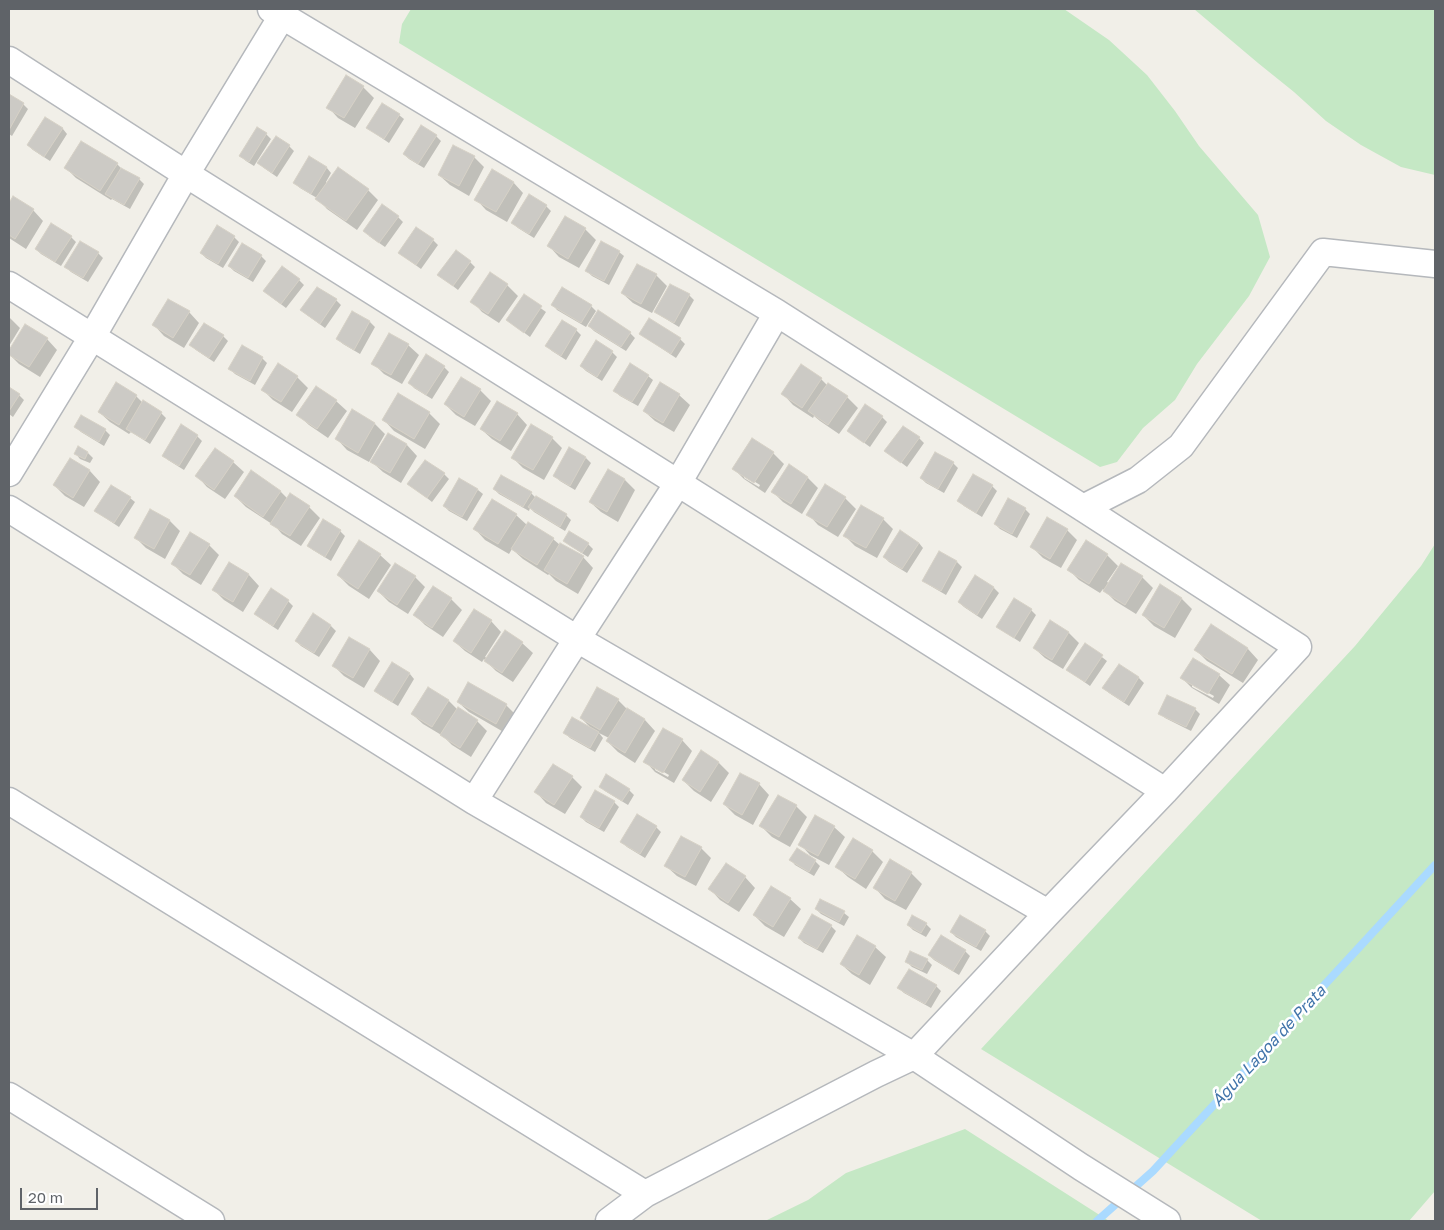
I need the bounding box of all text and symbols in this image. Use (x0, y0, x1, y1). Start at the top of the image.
water label: Água Lagoa de Prata (1208, 982, 1330, 1110)
scale bar (22, 1178, 100, 1210)
text: 20 m (28, 1188, 63, 1206)

